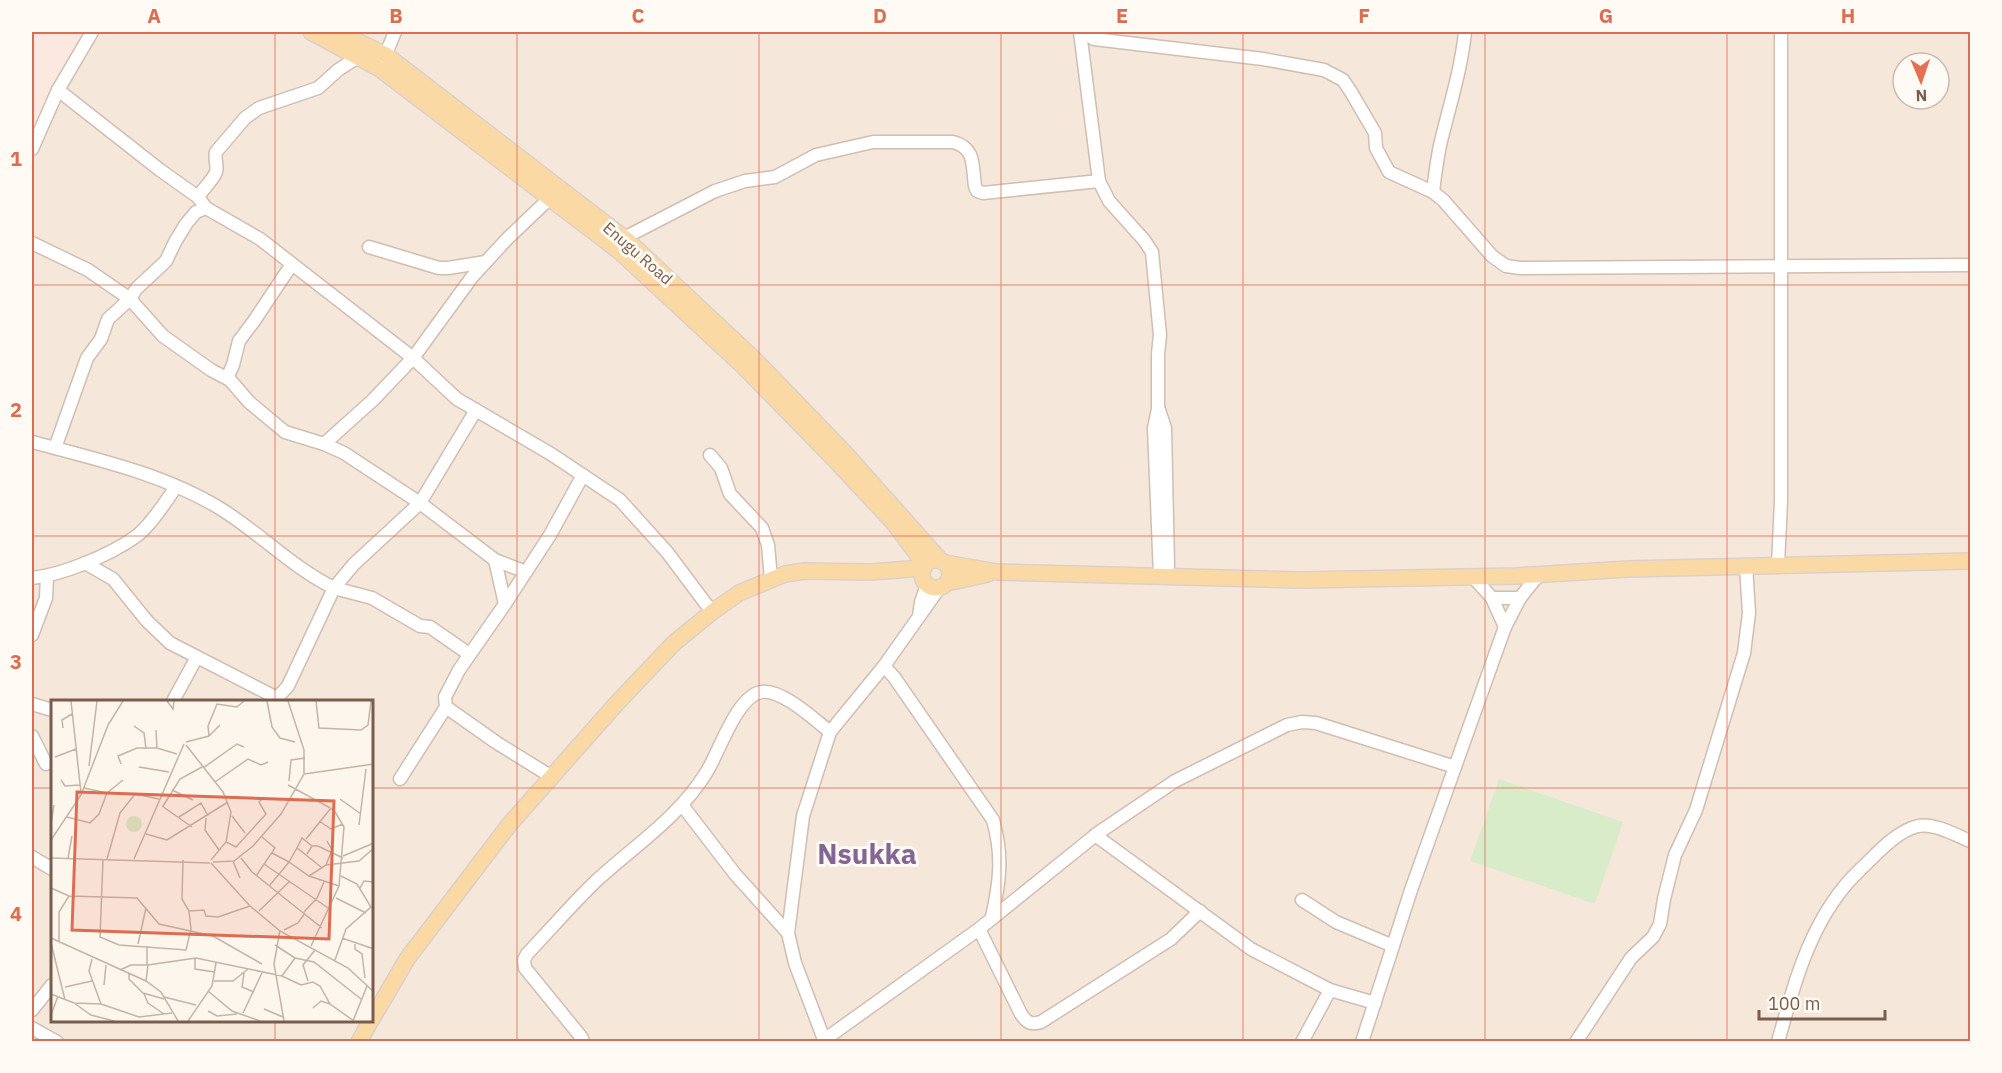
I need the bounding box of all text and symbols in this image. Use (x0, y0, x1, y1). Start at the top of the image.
text: A (147, 2, 161, 29)
text: B (389, 2, 403, 29)
text: C (631, 2, 645, 29)
text: D (873, 2, 887, 29)
text: E (1116, 2, 1128, 29)
text: F (1358, 2, 1370, 29)
text: G (1599, 2, 1613, 29)
text: H (1841, 2, 1855, 29)
north arrow (1891, 51, 1951, 111)
text: N (1915, 86, 1928, 106)
text: 1 (10, 145, 22, 172)
street label: Enugu Road (599, 217, 677, 289)
text: 2 (10, 396, 22, 423)
text: 3 (10, 648, 22, 675)
inset map (51, 700, 374, 1022)
district label: Nsukka (817, 835, 917, 872)
text: 4 (10, 900, 22, 927)
scale bar (1759, 983, 1885, 1021)
text: 100 m (1768, 992, 1820, 1015)

